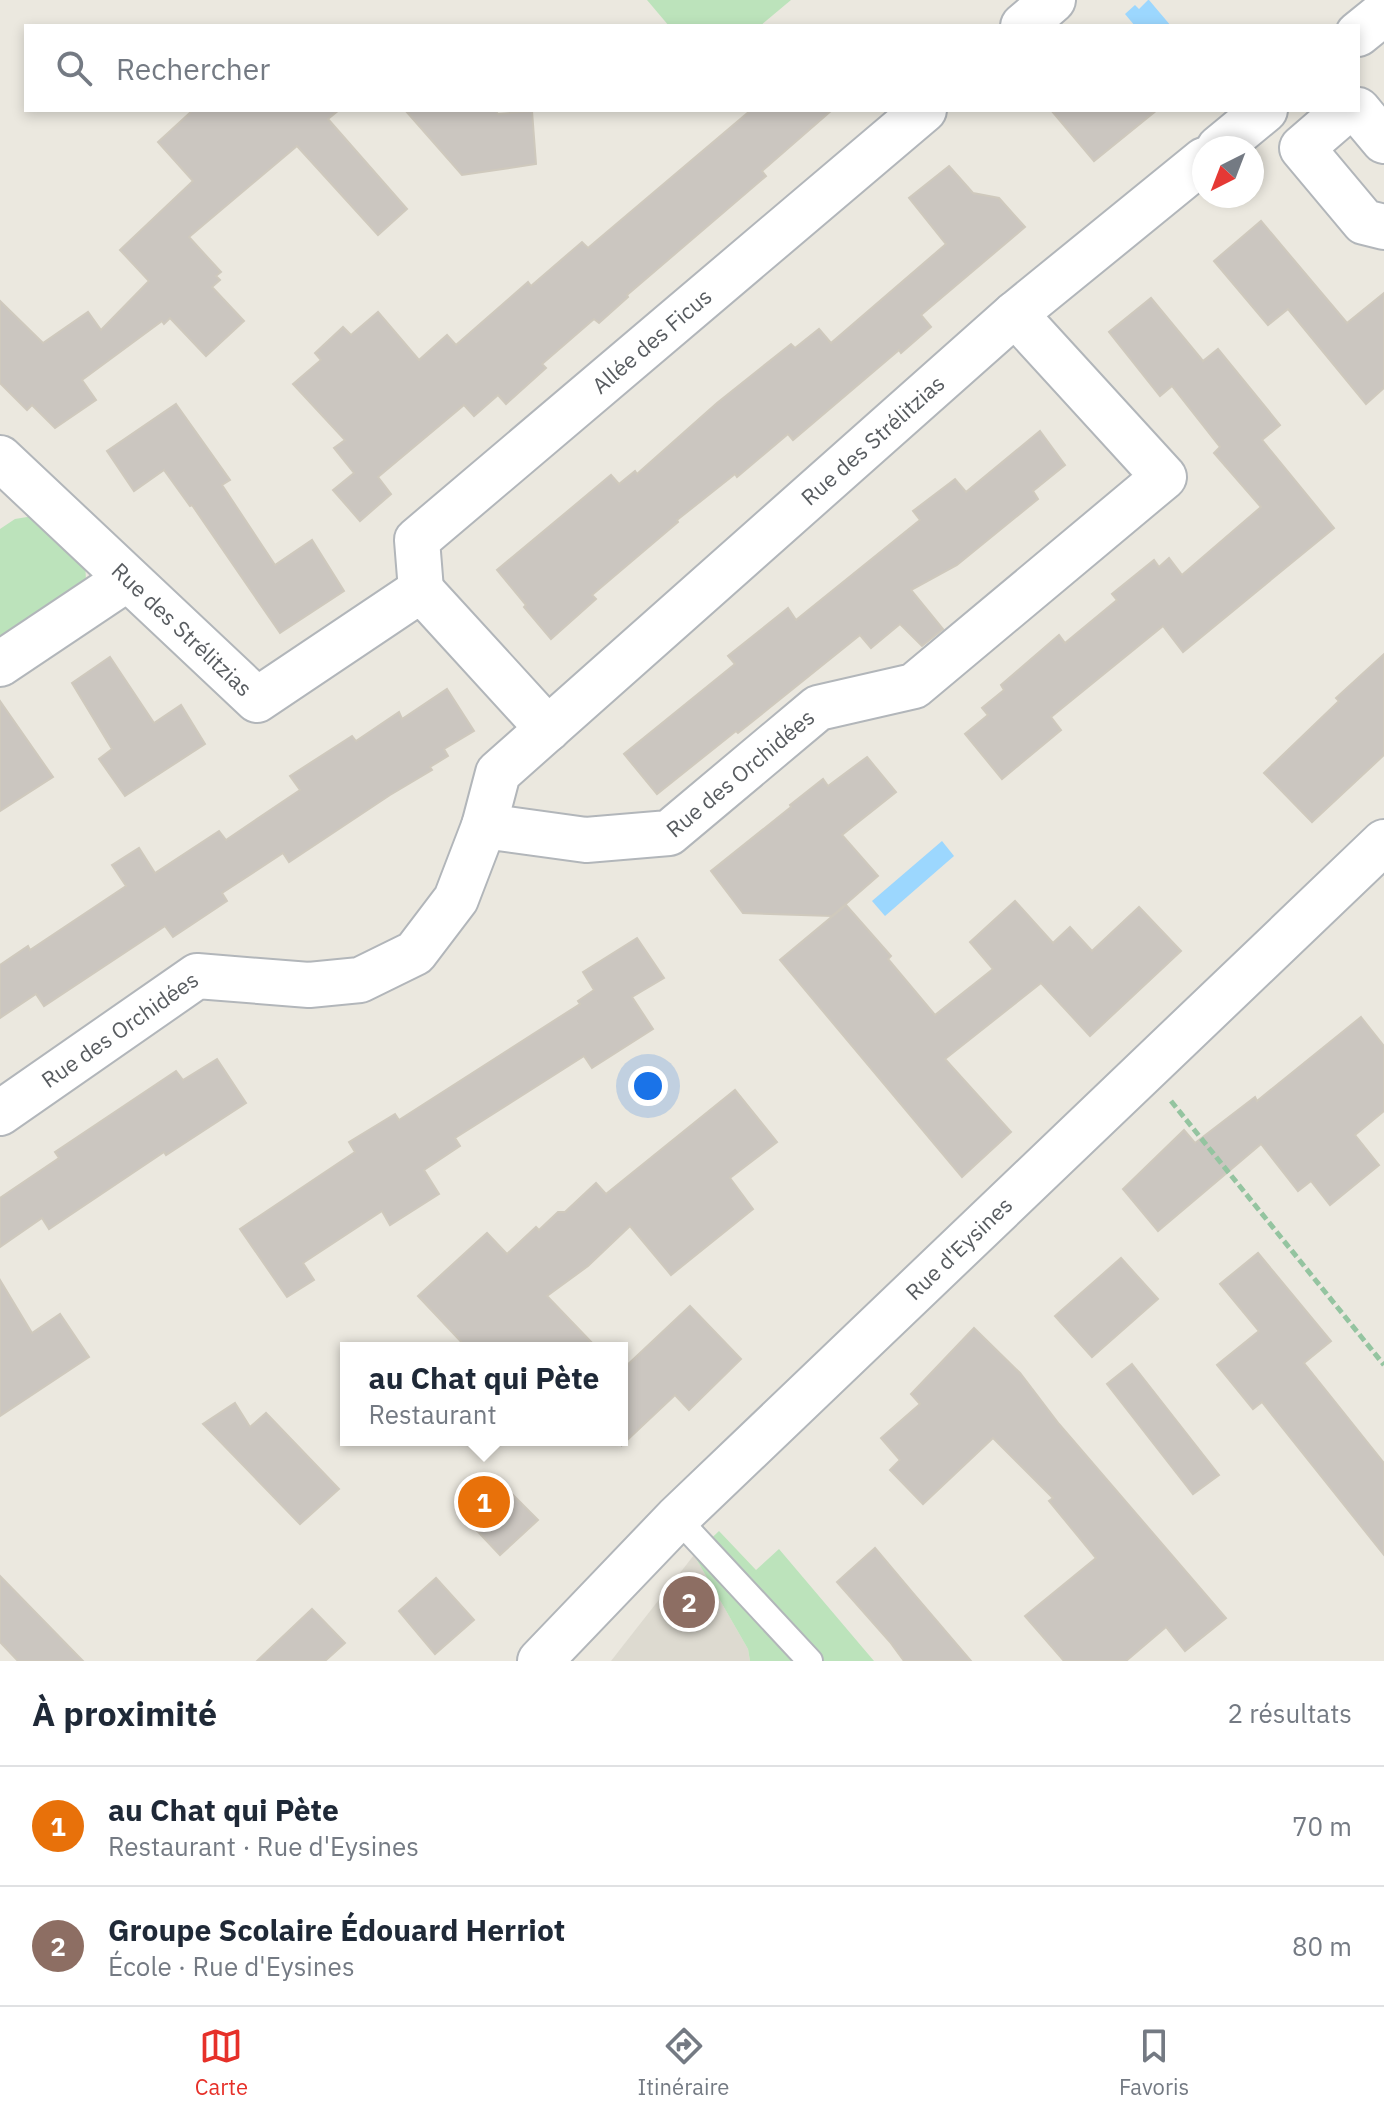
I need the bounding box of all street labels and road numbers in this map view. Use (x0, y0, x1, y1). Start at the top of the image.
street label: Allée des Ficus (586, 282, 717, 399)
street label: Rue des Strélitzias (795, 368, 950, 511)
street label: Rue des Strélitzias (106, 556, 259, 702)
street label: Rue des Orchidées (660, 702, 820, 843)
street label: Rue des Orchidées (35, 965, 204, 1094)
street label: Rue d'Eysines (899, 1190, 1018, 1306)

